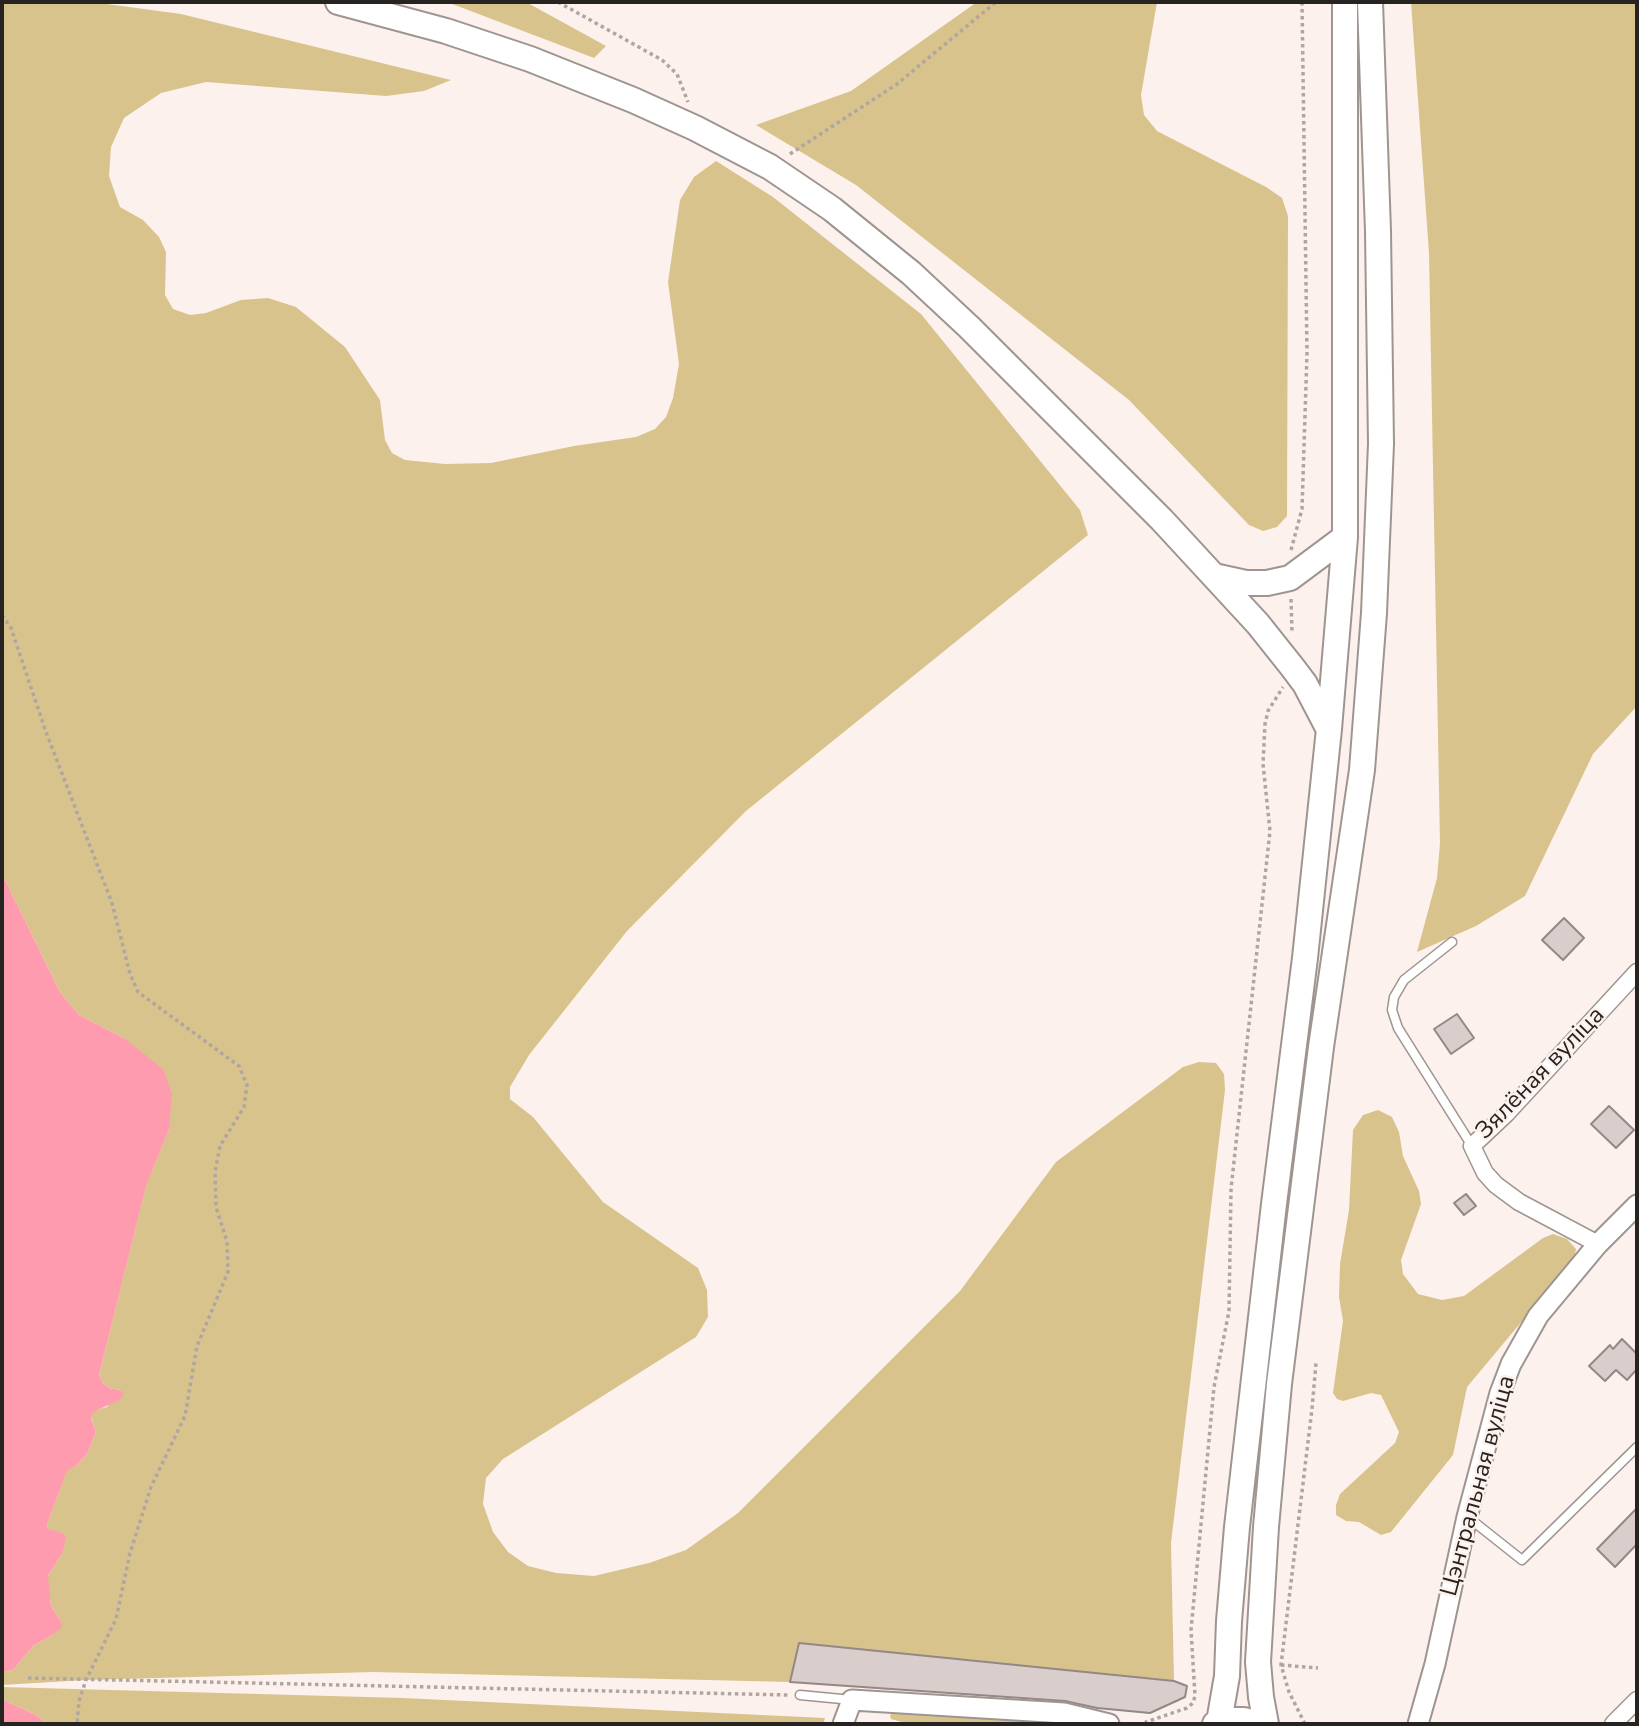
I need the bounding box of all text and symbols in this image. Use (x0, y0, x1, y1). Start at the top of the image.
street label: Зялёная вуліца (1471, 1002, 1611, 1146)
street label: Цэнтральная вуліца (1436, 1372, 1522, 1600)

